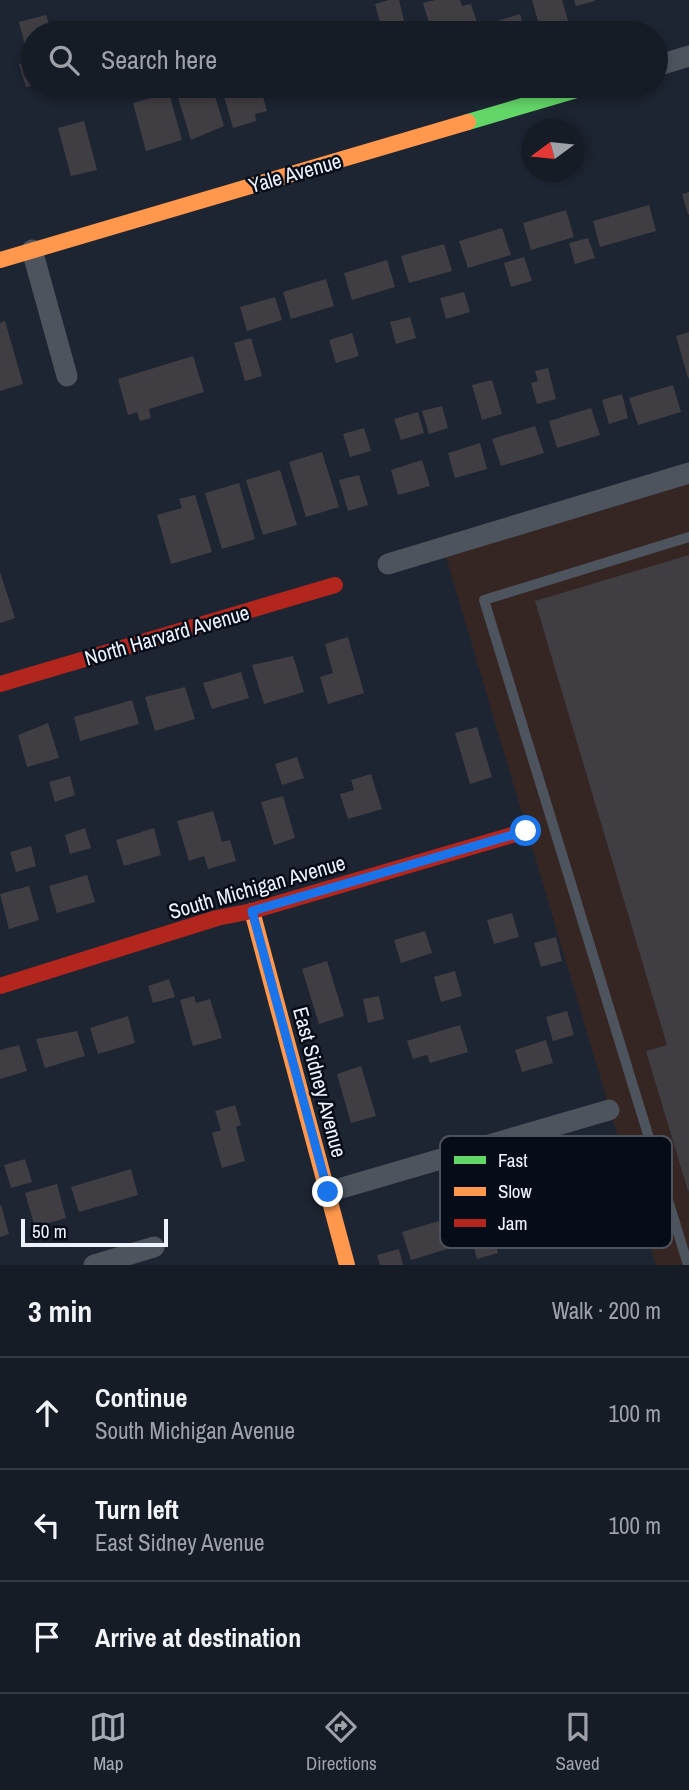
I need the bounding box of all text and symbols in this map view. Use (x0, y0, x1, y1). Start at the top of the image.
search box (21, 21, 668, 98)
icon: search (45, 41, 83, 79)
text: Search here (101, 42, 217, 77)
north arrow (521, 119, 584, 182)
street label: Yale Avenue (245, 146, 345, 200)
street label: North Harvard Avenue (81, 598, 253, 672)
route start (510, 815, 541, 846)
street label: South Michigan Avenue (165, 848, 349, 926)
street label: East Sidney Avenue (286, 1003, 354, 1161)
legend (440, 1136, 672, 1248)
text: Fast (498, 1147, 528, 1173)
route end (312, 1176, 343, 1207)
text: Slow (498, 1178, 533, 1204)
text: Jam (498, 1210, 527, 1236)
scale bar (21, 1216, 168, 1248)
text: 50 m (32, 1218, 67, 1244)
text: 3 min (28, 1291, 92, 1331)
text: Walk · 200 m (552, 1295, 661, 1326)
text: Continue (95, 1380, 187, 1415)
icon: ahead (28, 1394, 66, 1432)
text: 100 m (609, 1398, 661, 1429)
text: South Michigan Avenue (95, 1415, 295, 1446)
text: Turn left (95, 1492, 179, 1527)
icon: left (28, 1506, 66, 1544)
text: 100 m (609, 1510, 661, 1541)
text: East Sidney Avenue (95, 1527, 265, 1558)
icon: arrive (28, 1618, 66, 1656)
text: Arrive at destination (95, 1620, 301, 1655)
tab: Map (89, 1708, 127, 1776)
tab: Directions (306, 1708, 377, 1776)
tab: Saved (556, 1708, 600, 1776)

